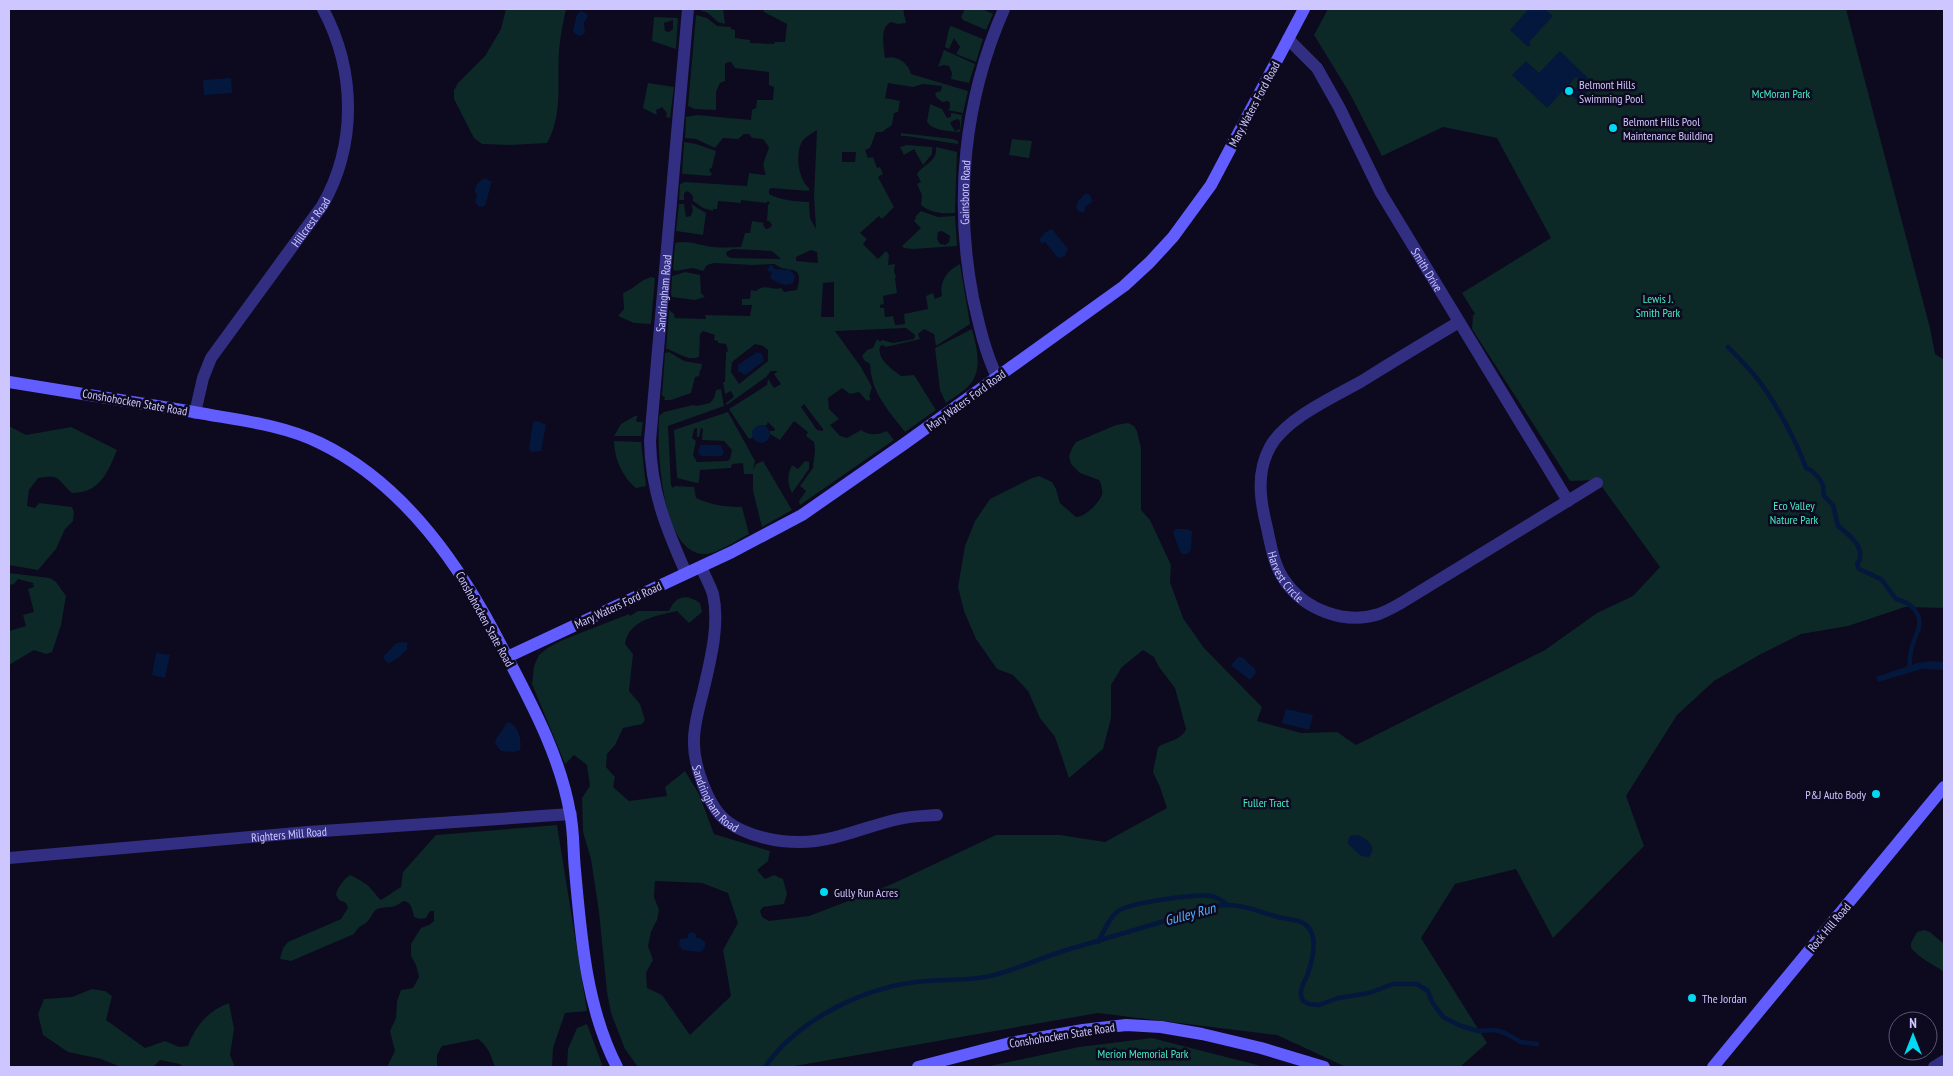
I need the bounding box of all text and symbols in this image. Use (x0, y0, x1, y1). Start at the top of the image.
street label: Mary Waters Ford Road (1225, 59, 1283, 149)
place label: Belmont Hills Swimming Pool (1579, 77, 1643, 106)
marker: Belmont Hills Swimming Pool (1563, 85, 1575, 97)
park label: McMoran Park (1752, 86, 1811, 101)
place label: Belmont Hills Pool Maintenance Building (1623, 114, 1713, 143)
marker: Belmont Hills Pool Maintenance Building (1607, 122, 1619, 134)
street label: Gainsboro Road (956, 159, 973, 225)
street label: Hillcrest Road (287, 194, 333, 250)
street label: Smith Drive (1408, 245, 1446, 294)
street label: Sandringham Road (652, 254, 674, 333)
park label: Lewis J. Smith Park (1636, 291, 1681, 320)
street label: Mary Waters Ford Road (923, 366, 1009, 434)
street label: Conshohocken State Road (81, 385, 189, 419)
park label: Eco Valley Nature Park (1770, 498, 1819, 527)
street label: Harvest Circle (1265, 549, 1307, 605)
street label: Conshohocken State Road (453, 569, 517, 669)
street label: Mary Waters Ford Road (572, 578, 664, 632)
street label: Sandringham Road (690, 763, 742, 835)
place label: P&J Auto Body (1805, 787, 1866, 802)
marker: P&J Auto Body (1870, 788, 1882, 800)
park label: Fuller Tract (1243, 795, 1290, 810)
street label: Righters Mill Road (251, 823, 327, 844)
place label: Gully Run Acres (834, 885, 898, 900)
marker: Gully Run Acres (818, 886, 830, 898)
water label: Gulley Run (1163, 898, 1218, 929)
street label: Rock Hill Road (1804, 899, 1854, 955)
place label: The Jordan (1702, 991, 1747, 1006)
marker: The Jordan (1686, 992, 1698, 1004)
north arrow (1888, 1011, 1938, 1061)
text: N (1909, 1014, 1917, 1032)
street label: Conshohocken State Road (1008, 1019, 1116, 1051)
park label: Merion Memorial Park (1098, 1046, 1189, 1061)

